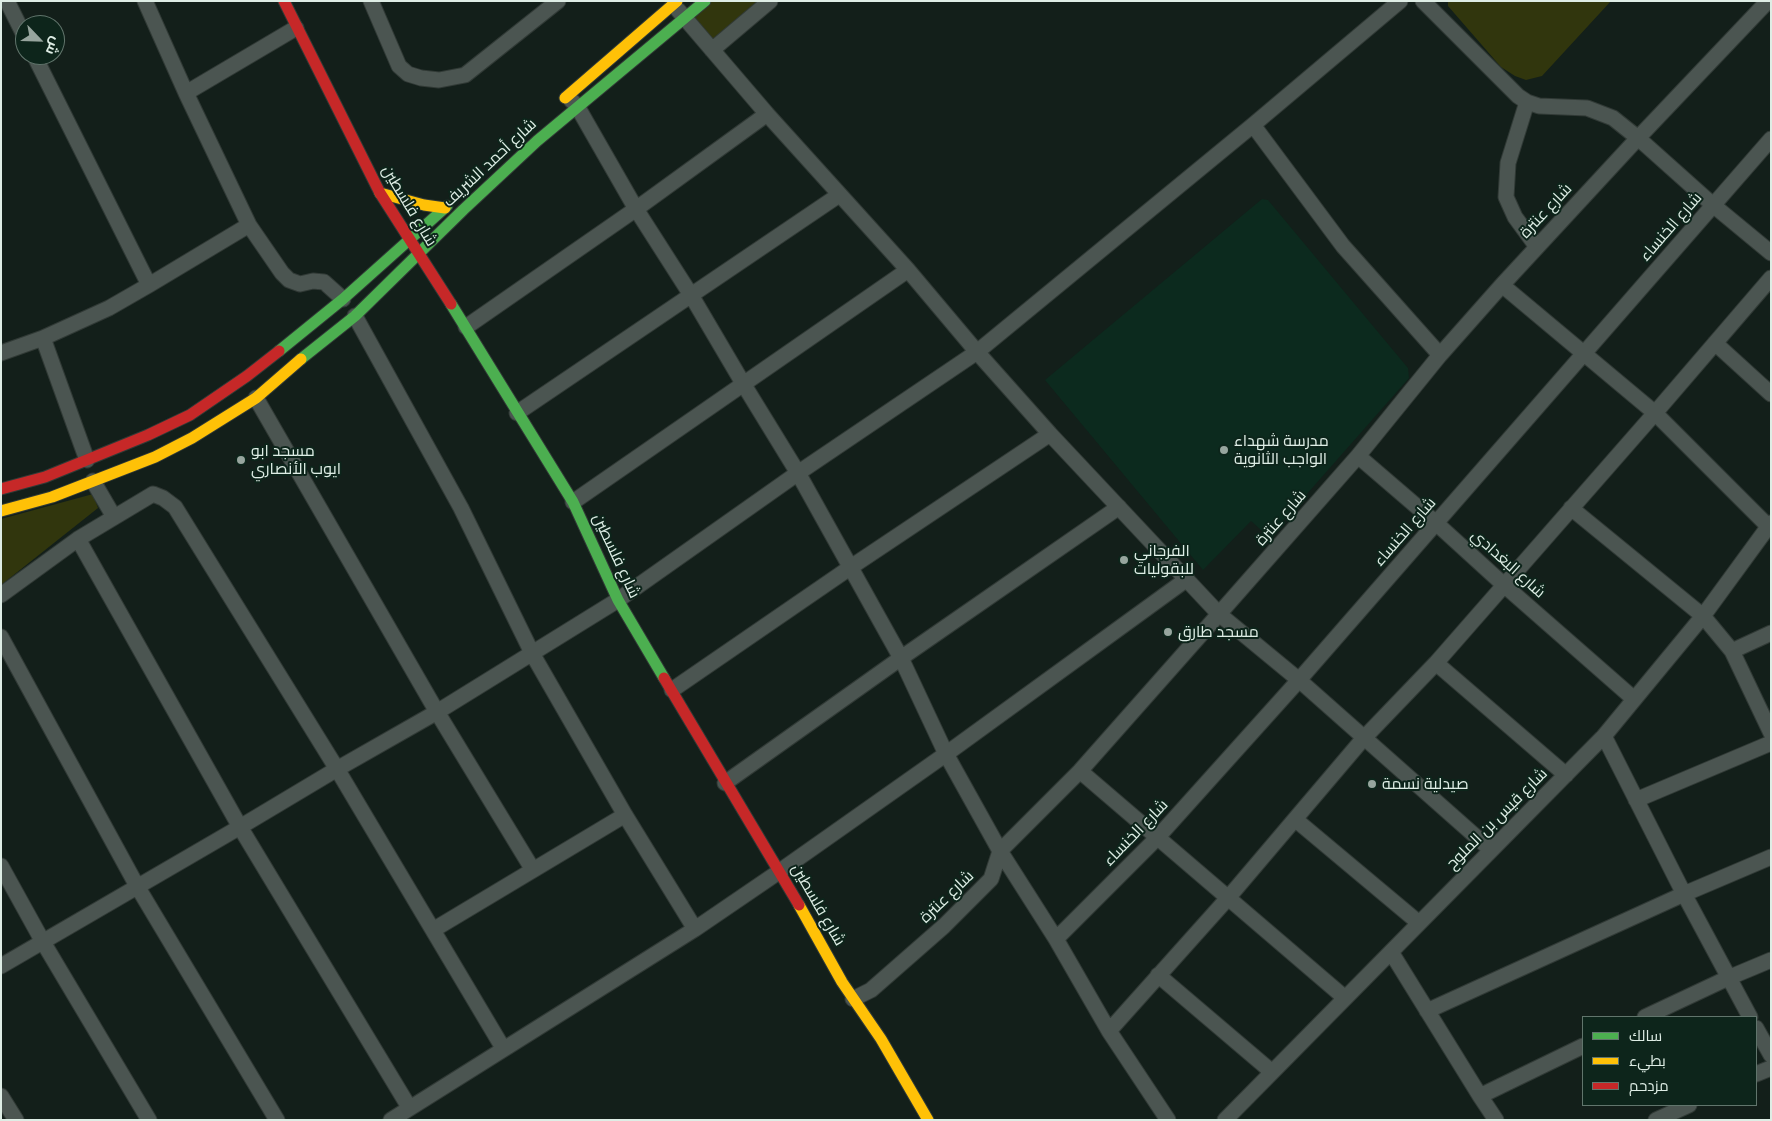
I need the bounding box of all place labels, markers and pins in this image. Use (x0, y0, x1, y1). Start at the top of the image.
place label: مدرسة شهداء الواجب الثانوية (1234, 431, 1329, 469)
place label: مسجد ابو ايوب الأنصاري (251, 441, 341, 479)
marker: مدرسة شهداء الواجب الثانوية (1218, 444, 1230, 456)
marker: مسجد ابو ايوب الأنصاري (235, 454, 247, 466)
place label: الفرجاني للبقوليات (1134, 541, 1194, 579)
marker: الفرجاني للبقوليات (1118, 554, 1130, 566)
place label: مسجد طارق (1178, 622, 1259, 642)
marker: مسجد طارق (1162, 626, 1174, 638)
place label: صيدلية نسمة (1382, 774, 1469, 794)
marker: صيدلية نسمة (1366, 778, 1378, 790)

